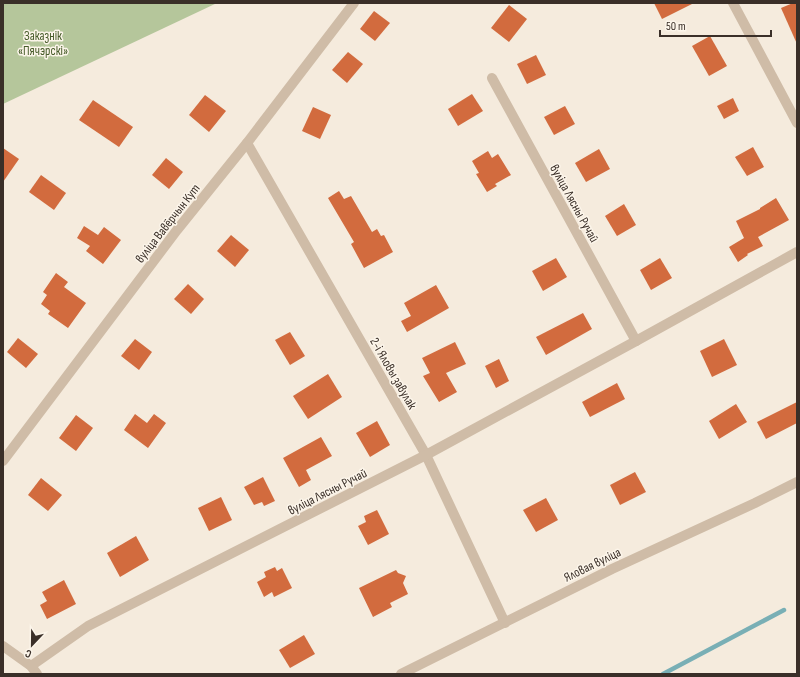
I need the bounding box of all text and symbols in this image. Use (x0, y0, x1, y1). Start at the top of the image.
scale bar (660, 12, 771, 38)
text: 50 m (666, 19, 686, 34)
park label: Заказнік «Пячэрскі» (18, 28, 68, 59)
street label: вуліца Лясны Ручай (546, 162, 602, 245)
street label: вуліца Вавёрчын Кут (132, 181, 204, 266)
street label: 2-і Яловы завулак (366, 335, 420, 412)
street label: вуліца Лясны Ручай (285, 465, 370, 519)
street label: Яловая вуліца (561, 544, 624, 586)
north arrow (12, 625, 52, 665)
text: С (23, 647, 33, 661)

